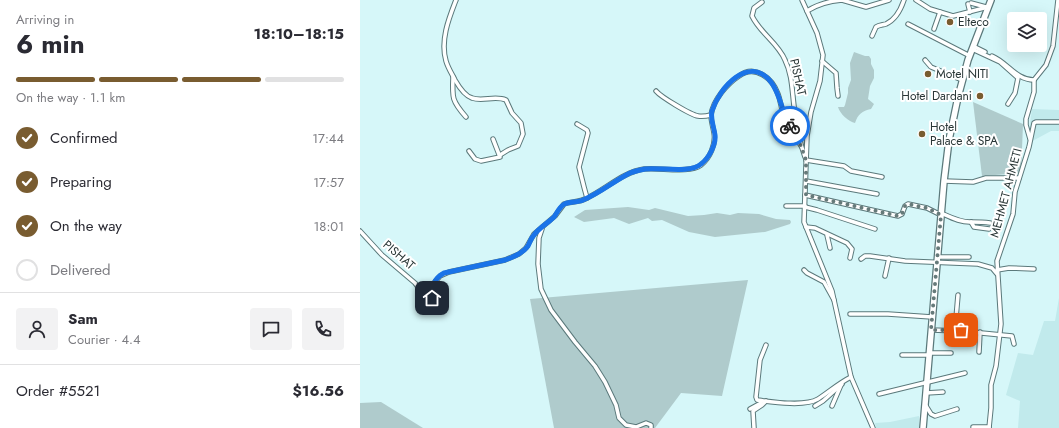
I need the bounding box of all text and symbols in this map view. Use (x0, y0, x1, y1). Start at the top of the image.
text: Arriving in (16, 10, 74, 29)
map controls (1007, 12, 1047, 52)
button: layers (1007, 12, 1047, 52)
place label: Elteco (958, 13, 989, 31)
marker: Elteco (945, 17, 955, 27)
text: 18:10–18:15 (254, 23, 344, 45)
text: 6 min (16, 25, 85, 63)
street label: PISHAT (785, 57, 811, 98)
place label: Motel NITI (936, 65, 988, 83)
marker: Motel NITI (923, 69, 933, 79)
place label: Hotel Dardani (901, 87, 972, 105)
text: On the way · 1.1 km (16, 88, 125, 107)
marker: Hotel Dardani (975, 91, 985, 101)
courier (770, 106, 810, 146)
icon: bike (779, 115, 801, 137)
place label: Hotel Palace & SPA (930, 118, 998, 150)
icon: check (16, 127, 38, 149)
text: Confirmed (50, 127, 118, 149)
text: 17:44 (312, 129, 344, 148)
marker: Hotel Palace & SPA (917, 129, 927, 139)
street label: MEHMET AHMETI (985, 146, 1027, 240)
icon: check (16, 171, 38, 193)
text: Preparing (50, 171, 112, 193)
text: 17:57 (313, 173, 344, 192)
icon: check (16, 215, 38, 237)
text: On the way (50, 215, 122, 237)
text: 18:01 (314, 217, 344, 236)
street label: PISHAT (379, 236, 419, 274)
text: Delivered (50, 259, 111, 281)
pin (415, 281, 449, 315)
icon: home (421, 287, 443, 309)
button: person (16, 308, 58, 350)
text: Sam (68, 308, 98, 330)
button: chat (250, 308, 292, 350)
button: phone (302, 308, 344, 350)
pin (944, 313, 978, 347)
icon: bag (950, 319, 972, 341)
text: Courier · 4.4 (68, 330, 141, 349)
text: Order #5521 (16, 380, 100, 402)
text: $16.56 (292, 380, 344, 402)

